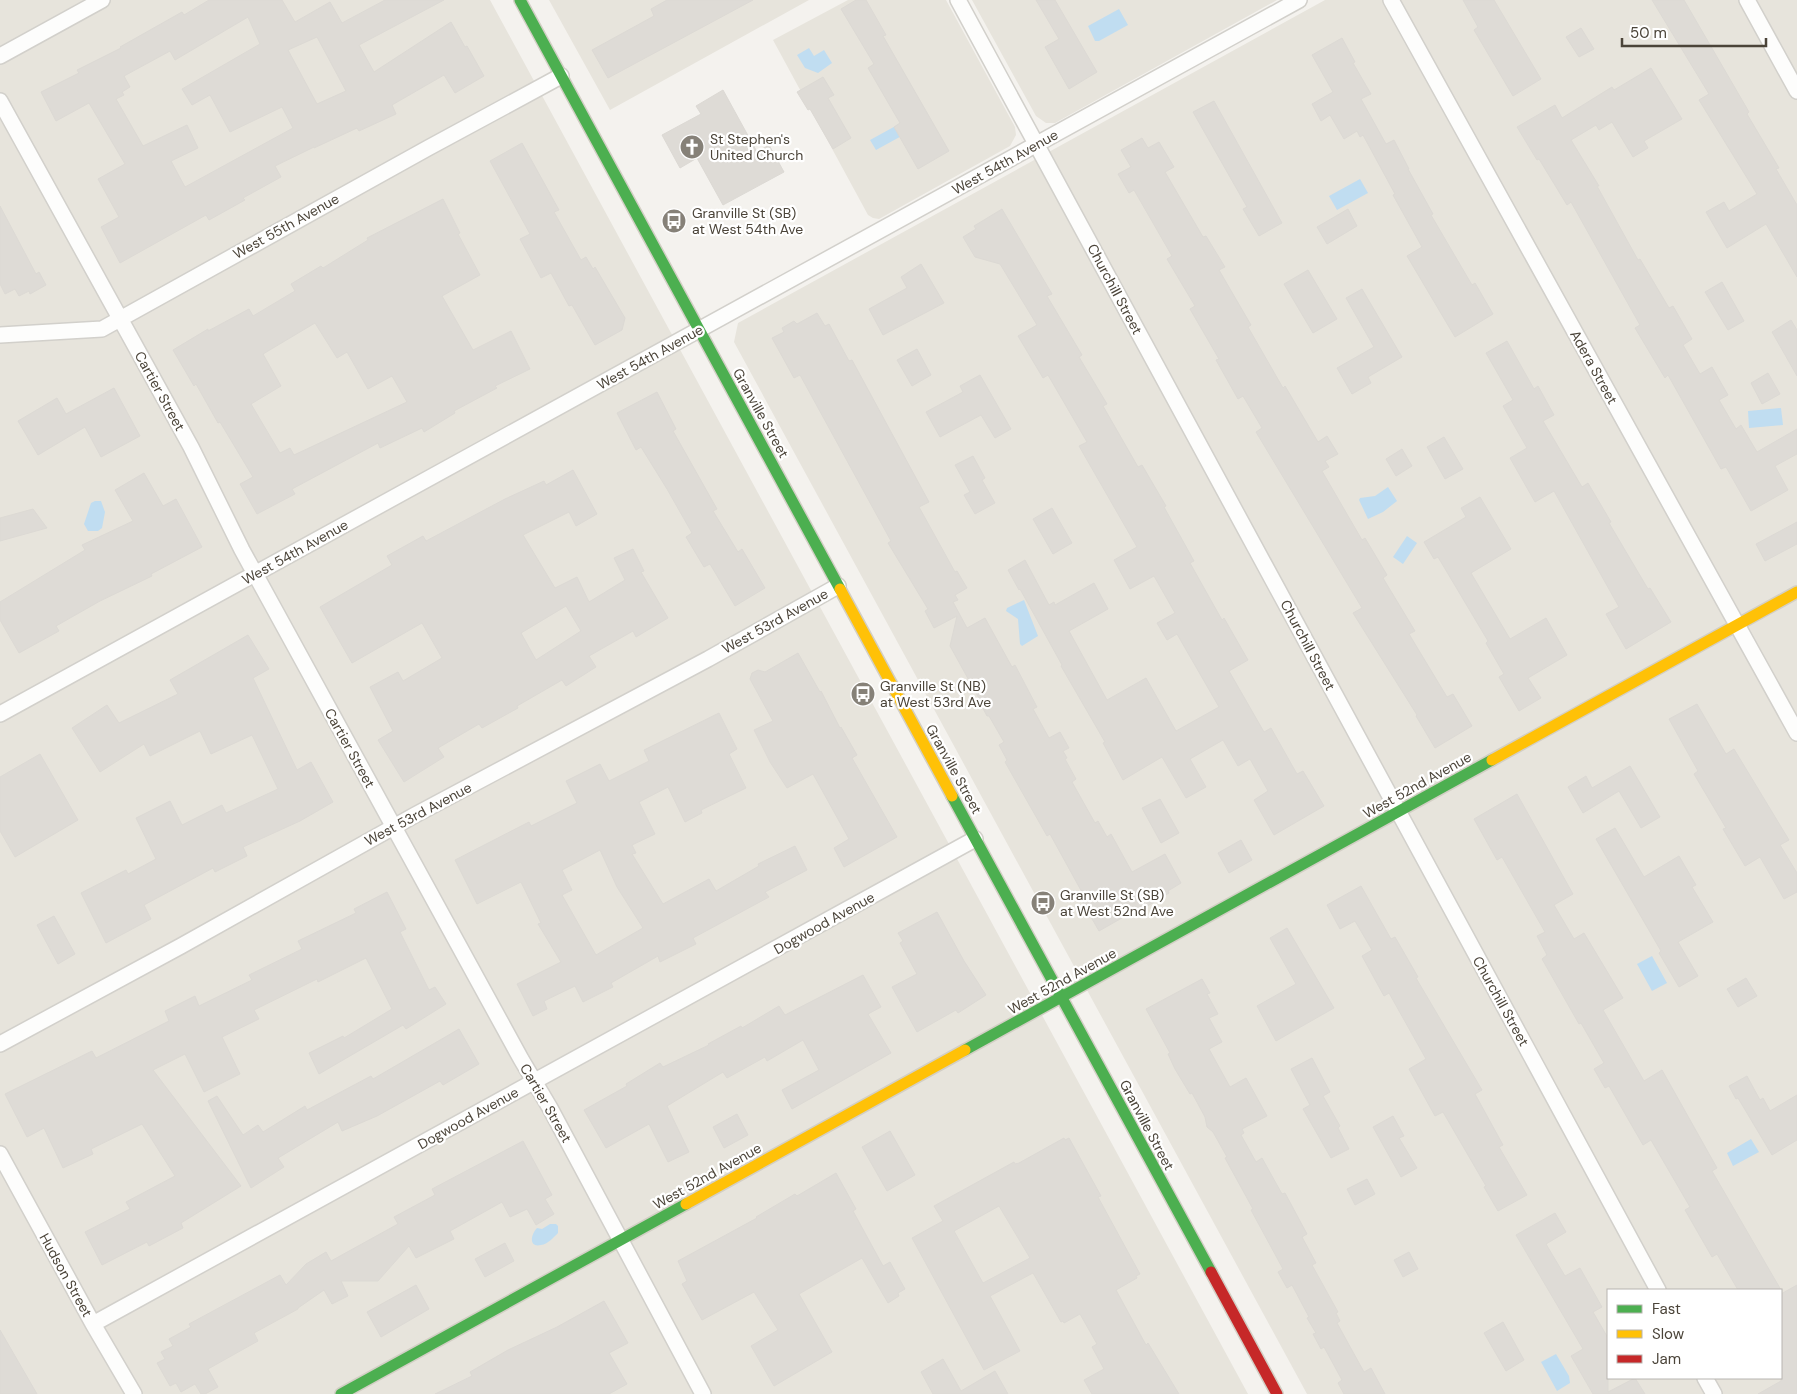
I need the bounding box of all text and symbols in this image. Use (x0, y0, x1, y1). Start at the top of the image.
scale bar (1622, 15, 1766, 47)
text: 50 m (1630, 23, 1667, 43)
street label: West 54th Avenue (949, 125, 1061, 199)
place label: St Stephen's United Church (710, 130, 803, 164)
church icon: St Stephen's United Church (679, 134, 705, 160)
street label: West 55th Avenue (230, 189, 342, 263)
place label: Granville St (SB) at West 54th Ave (692, 204, 803, 238)
bus stop icon: Granville St (SB) at West 54th Ave (661, 208, 687, 234)
street label: Churchill Street (1084, 241, 1146, 337)
street label: West 54th Avenue (594, 320, 706, 394)
street label: Adera Street (1566, 327, 1622, 407)
street label: Cartier Street (131, 348, 189, 434)
street label: Granville Street (729, 365, 793, 461)
street label: West 54th Avenue (239, 515, 351, 589)
street label: West 53rd Avenue (719, 584, 831, 658)
street label: Churchill Street (1277, 597, 1339, 693)
place label: Granville St (NB) at West 53rd Ave (880, 677, 991, 711)
bus stop icon: Granville St (NB) at West 53rd Ave (850, 681, 876, 707)
street label: Cartier Street (321, 705, 379, 791)
street label: Granville Street (922, 721, 986, 817)
street label: West 52nd Avenue (1360, 748, 1474, 822)
street label: West 53rd Avenue (361, 778, 475, 850)
place label: Granville St (SB) at West 52nd Ave (1060, 886, 1174, 920)
street label: Dogwood Avenue (770, 888, 878, 958)
bus stop icon: Granville St (SB) at West 52nd Ave (1030, 890, 1056, 916)
street label: West 52nd Avenue (1005, 944, 1119, 1018)
street label: Churchill Street (1469, 953, 1533, 1049)
street label: Cartier Street (516, 1060, 576, 1146)
street label: Granville Street (1116, 1077, 1178, 1173)
street label: Dogwood Avenue (414, 1083, 522, 1153)
street label: West 52nd Avenue (650, 1139, 764, 1213)
street label: Hudson Street (36, 1230, 96, 1320)
legend (1607, 1289, 1782, 1379)
text: Fast (1652, 1299, 1681, 1319)
text: Slow (1652, 1324, 1685, 1344)
text: Jam (1652, 1349, 1681, 1369)

